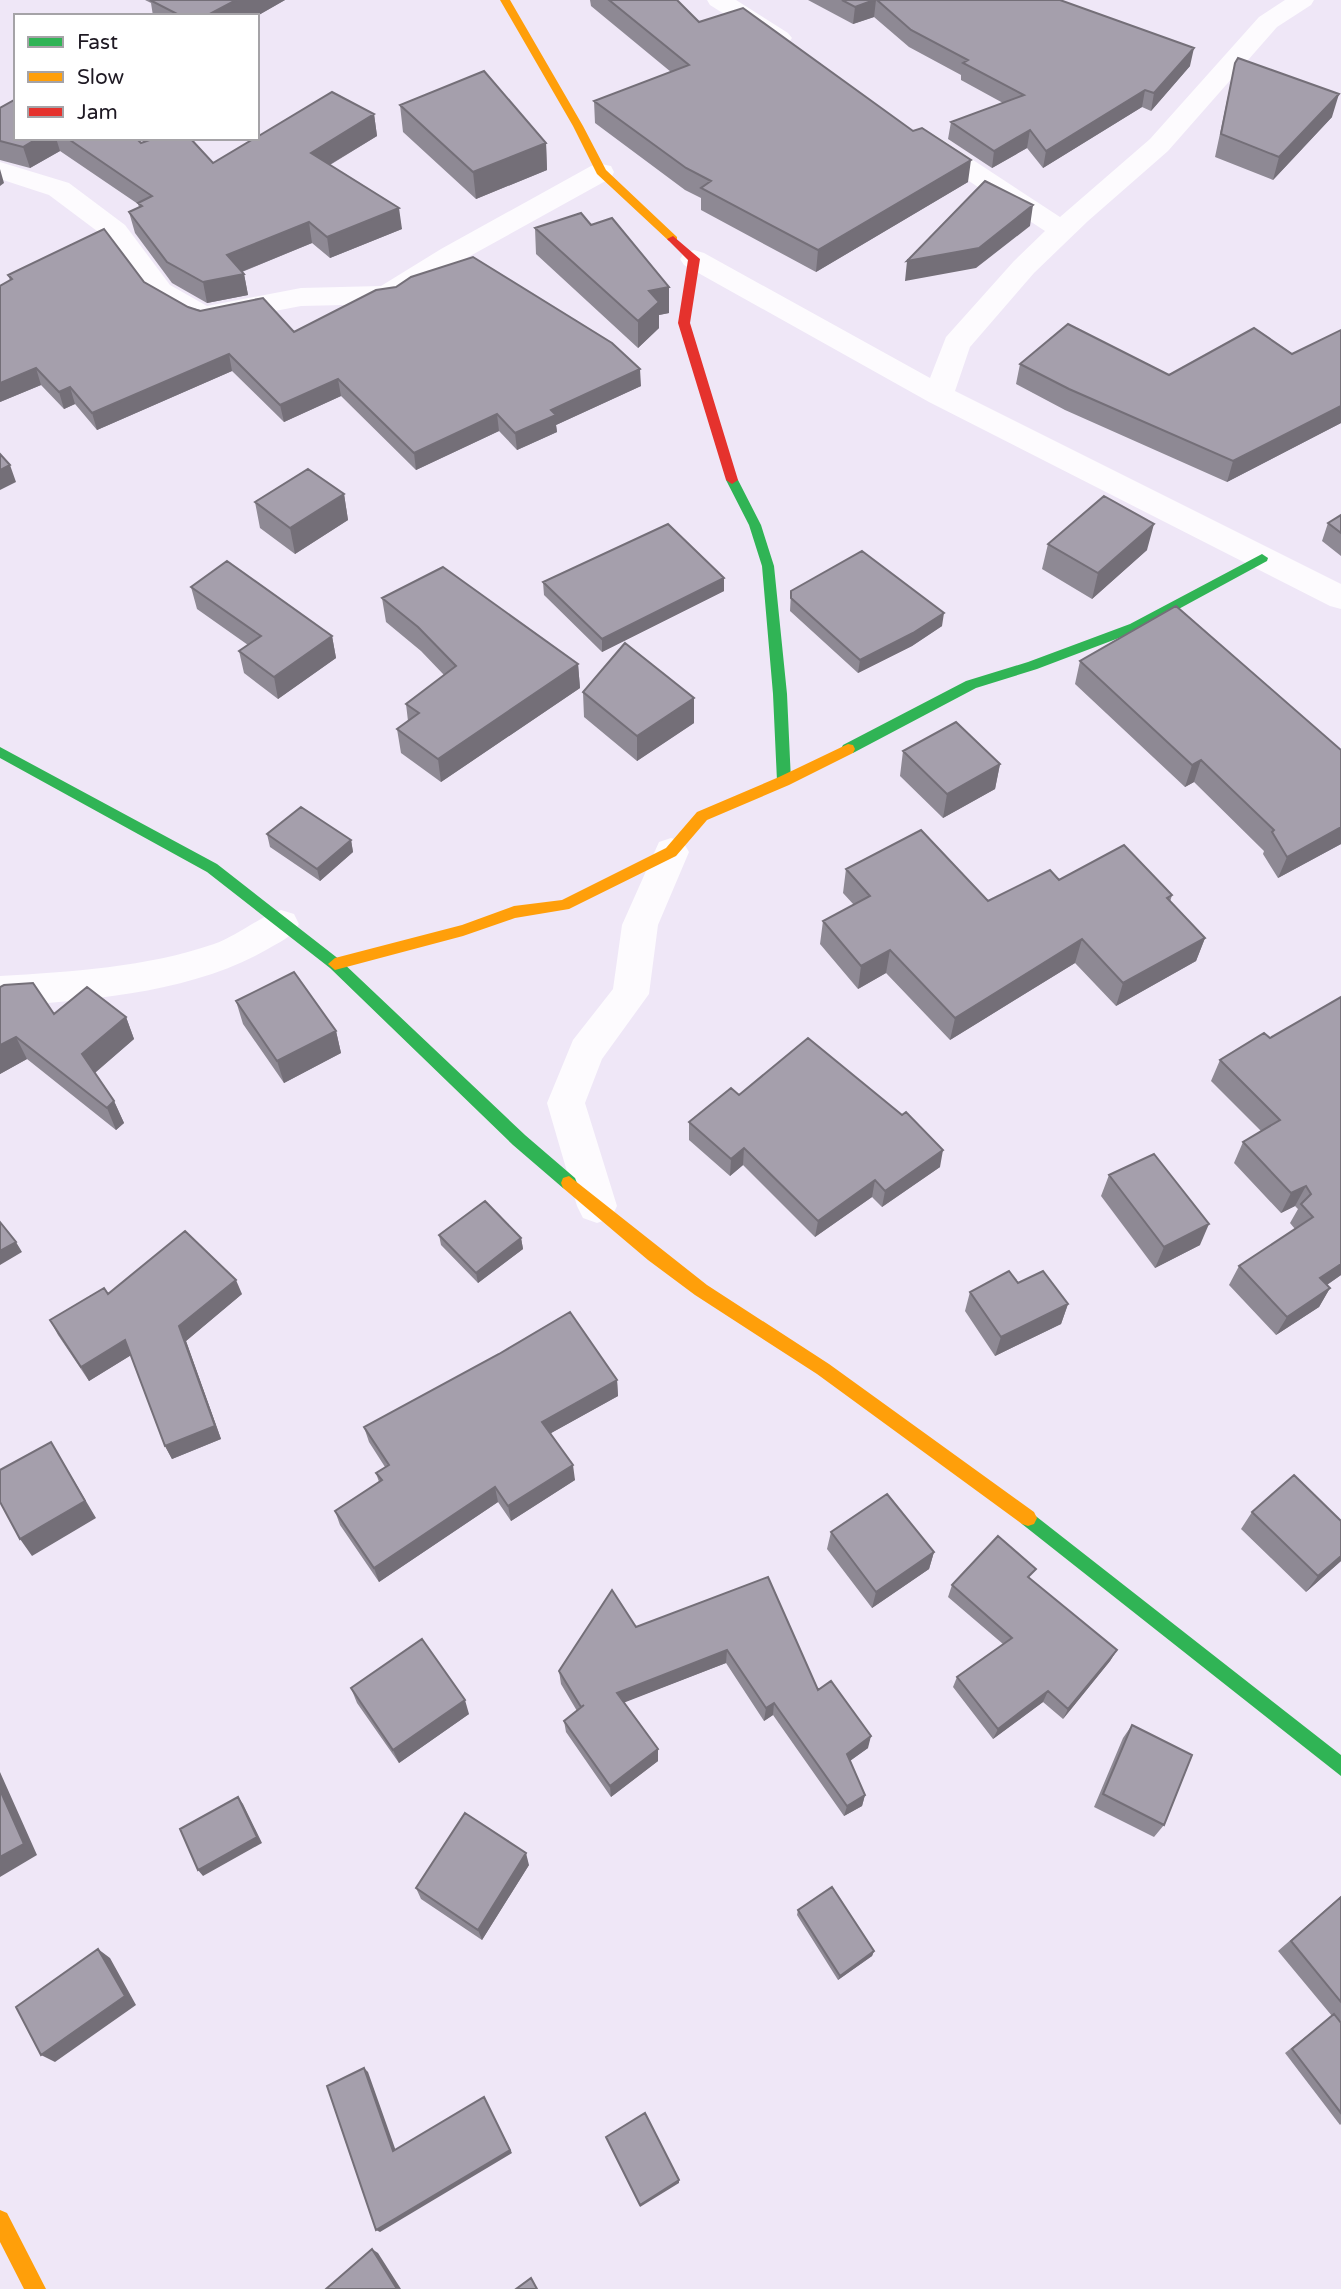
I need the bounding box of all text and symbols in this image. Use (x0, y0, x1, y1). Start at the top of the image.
legend (14, 14, 259, 140)
text: Fast (77, 30, 118, 55)
text: Slow (77, 65, 125, 90)
text: Jam (77, 100, 118, 125)

